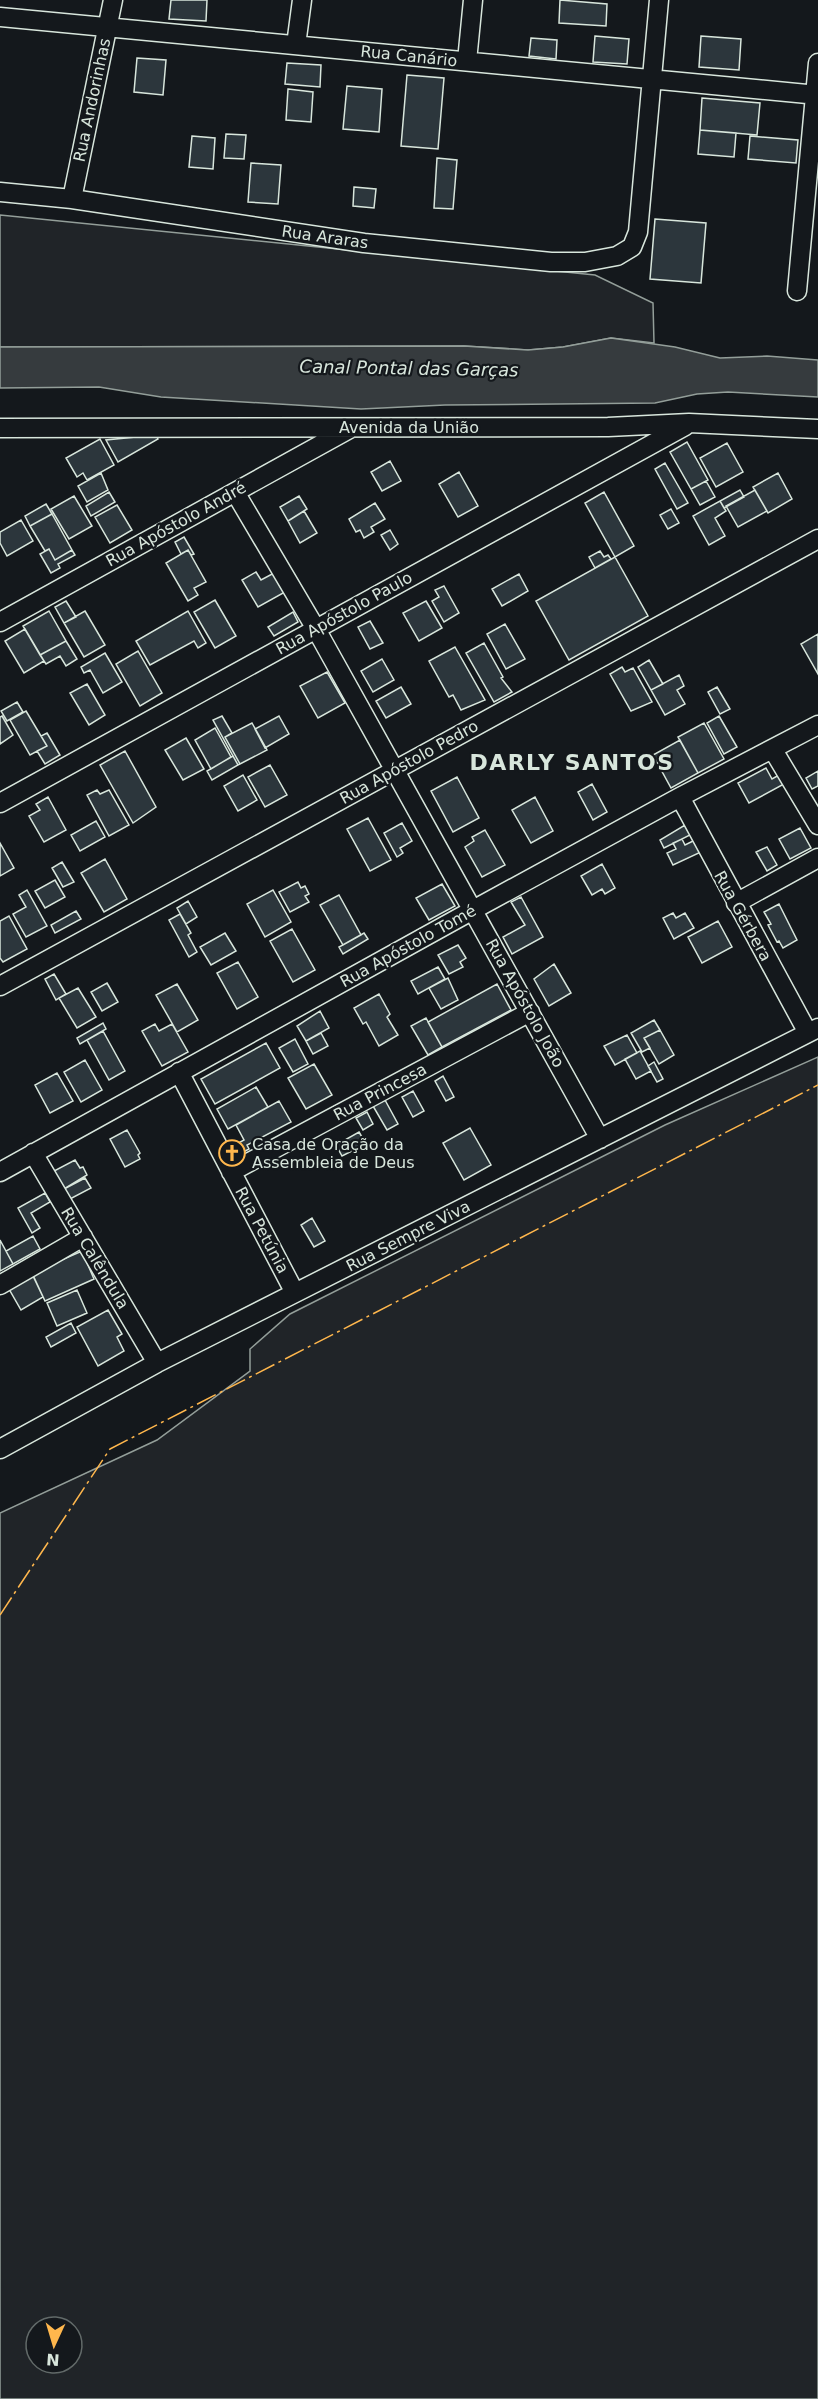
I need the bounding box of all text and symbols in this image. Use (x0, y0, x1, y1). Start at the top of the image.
street label: Rua Andorinhas (70, 36, 114, 164)
street label: Rua Canário (360, 41, 458, 71)
street label: Rua Araras (280, 222, 370, 252)
water label: Canal Pontal das Garças (299, 356, 519, 380)
street label: Avenida da União (339, 418, 479, 437)
street label: Rua Apóstolo André (103, 478, 249, 570)
street label: Rua Apóstolo Paulo (272, 568, 416, 658)
street label: Rua Apóstolo Pedro (337, 716, 481, 808)
district label: DARLY SANTOS (469, 750, 675, 775)
street label: Rua Gérbera (710, 867, 776, 965)
street label: Rua Apóstolo Tomé (337, 901, 479, 991)
street label: Rua Apóstolo João (482, 935, 568, 1071)
street label: Rua Princesa (330, 1059, 430, 1125)
place label: Casa de Oração da Assembleia de Deus (252, 1135, 415, 1172)
church icon: Casa de Oração da Assembleia de Deus (217, 1138, 247, 1168)
street label: Rua Petúnia (231, 1184, 293, 1276)
street label: Rua Sempre Viva (343, 1197, 473, 1275)
street label: Rua Calêndula (57, 1204, 133, 1312)
north arrow (24, 2315, 84, 2375)
text: N (46, 2350, 60, 2369)

